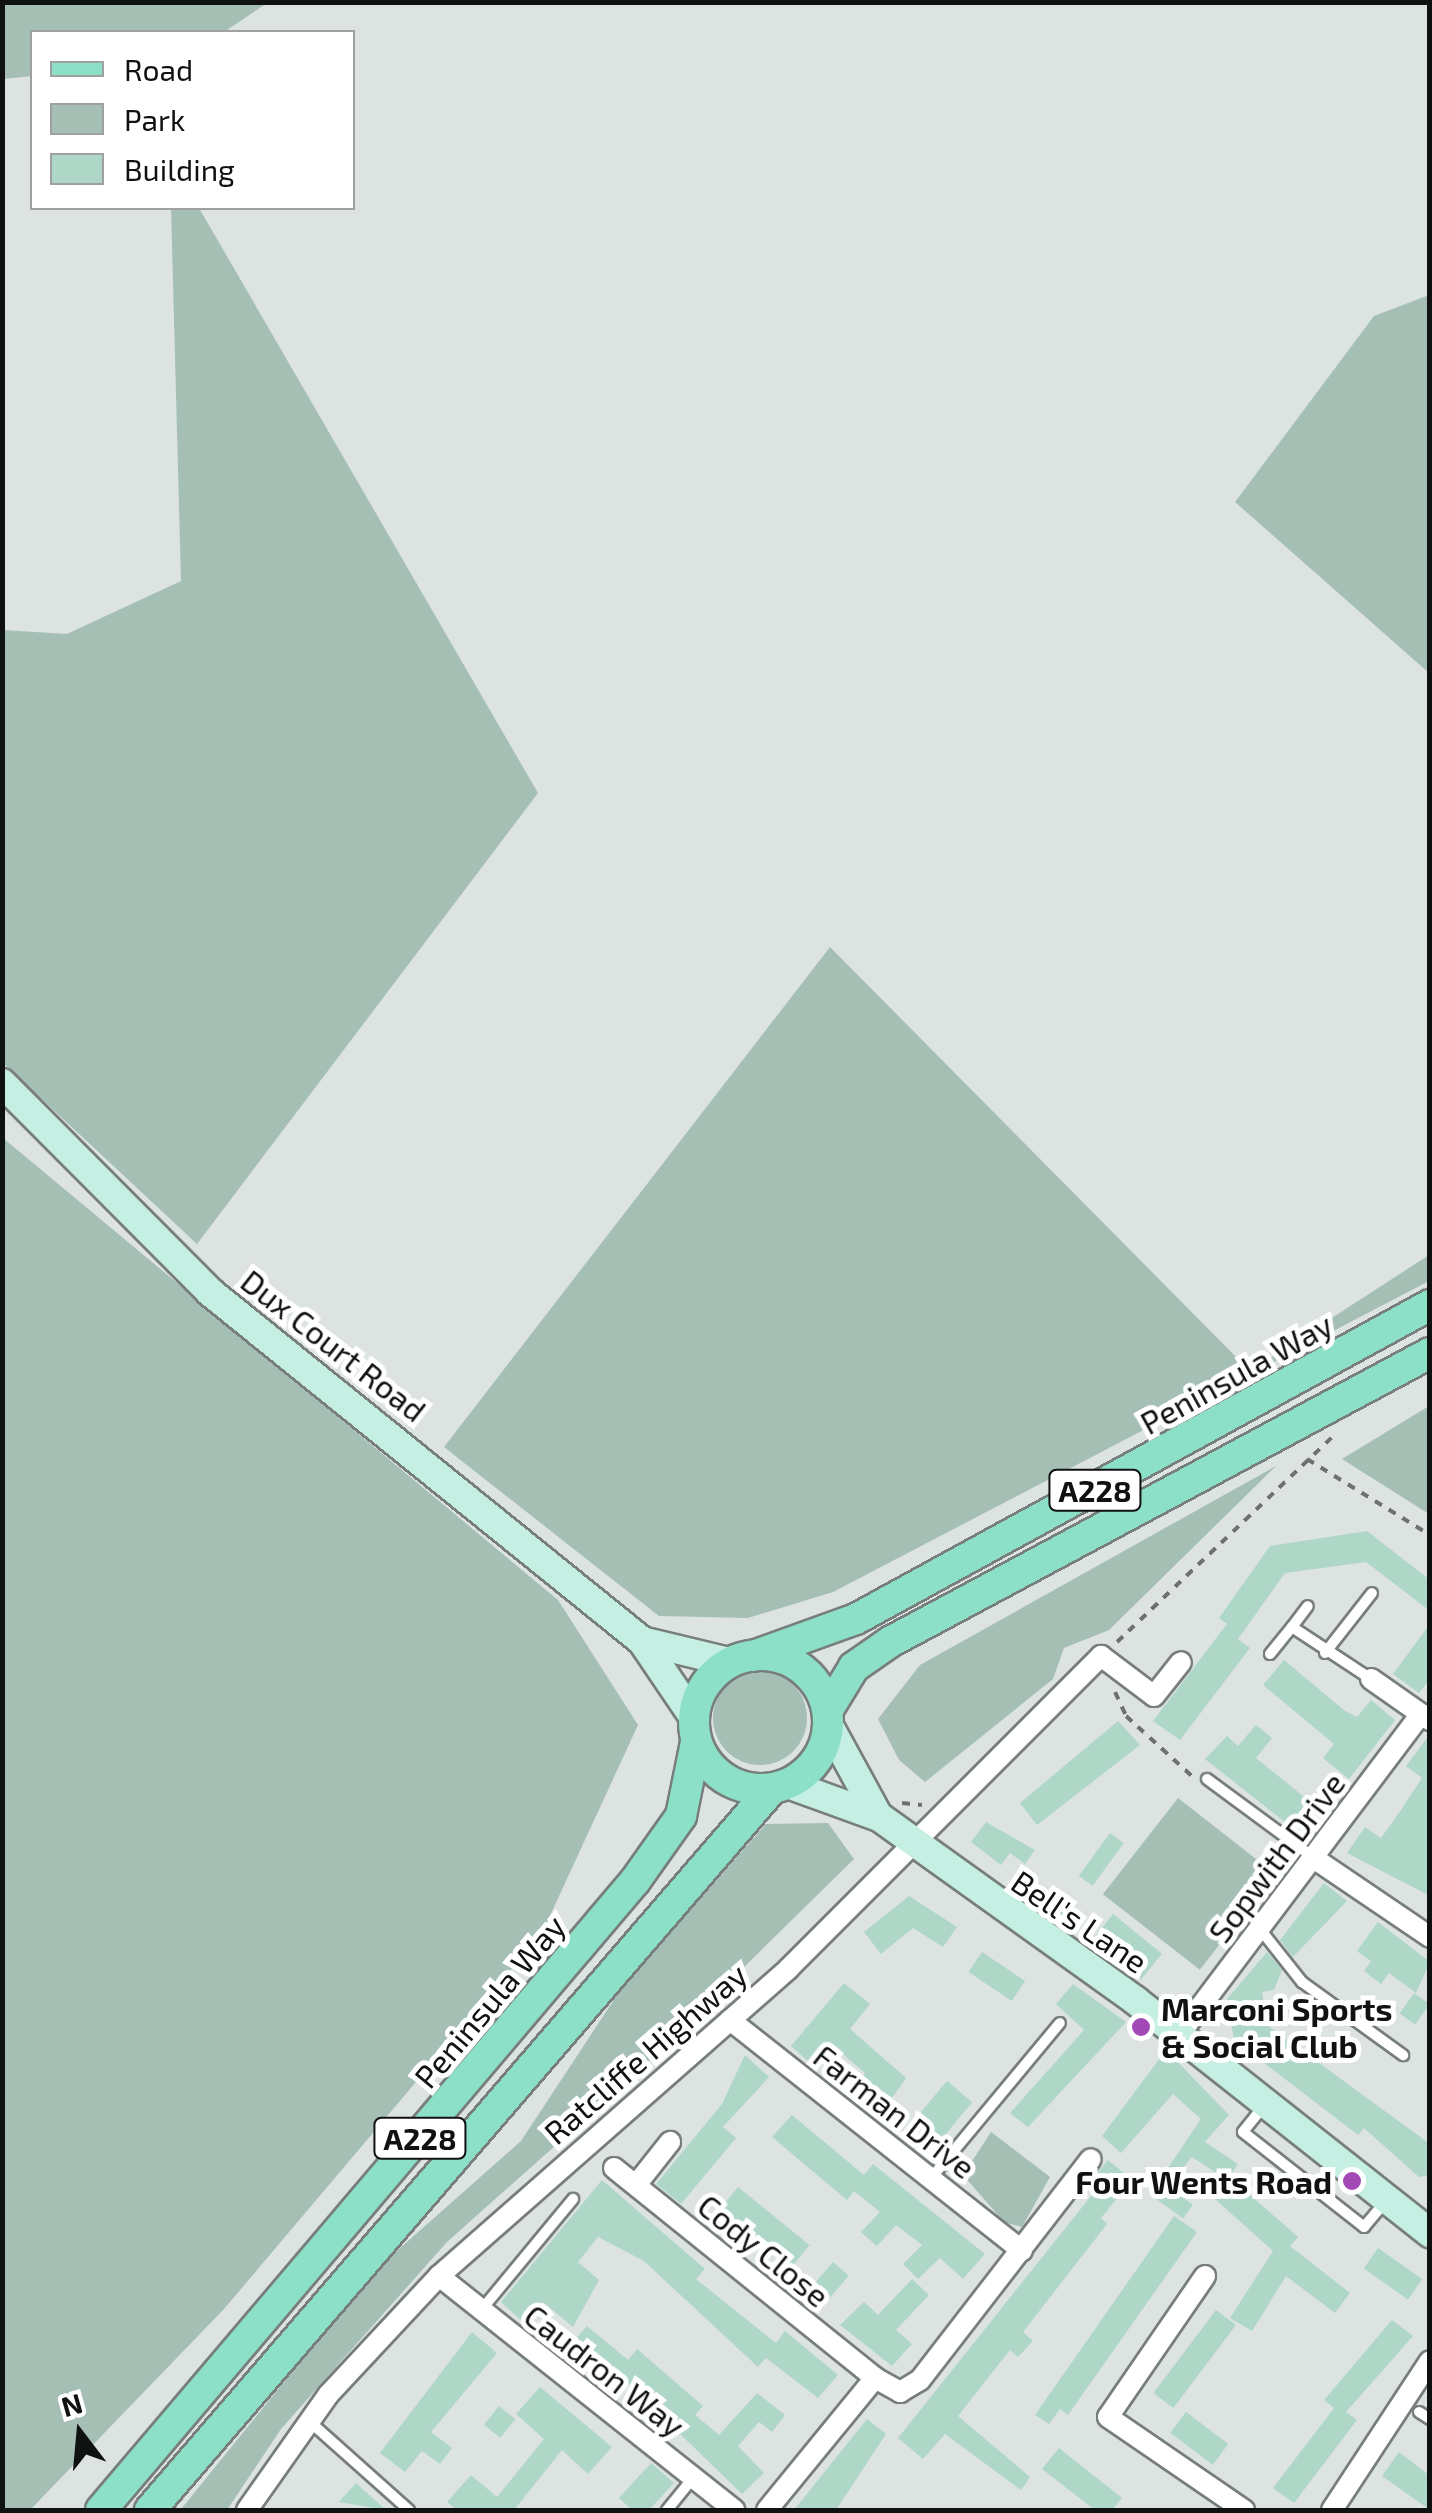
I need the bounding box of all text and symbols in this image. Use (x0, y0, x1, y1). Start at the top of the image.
legend (30, 30, 355, 210)
text: Road (124, 51, 193, 87)
text: Park (124, 101, 185, 137)
text: Building (124, 151, 235, 187)
street label: Dux Court Road (234, 1261, 434, 1429)
street label: Peninsula Way (1133, 1304, 1339, 1442)
road number: A228 (1048, 1465, 1142, 1515)
street label: Sopwith Drive (1200, 1764, 1352, 1950)
street label: Bell's Lane (1005, 1862, 1155, 1980)
street label: Peninsula Way (405, 1907, 573, 2095)
street label: Ratcliffe Highway (536, 1955, 754, 2151)
place label: Marconi Sports & Social Club (1161, 1990, 1392, 2065)
marker: Marconi Sports & Social Club (1130, 2016, 1152, 2038)
street label: Farman Drive (807, 2036, 983, 2186)
road number: A228 (372, 2113, 468, 2163)
place label: Four Wents Road (1074, 2162, 1332, 2200)
marker: Four Wents Road (1341, 2170, 1363, 2192)
street label: Cody Close (690, 2185, 838, 2315)
street label: Caudron Way (517, 2295, 693, 2445)
north arrow (30, 2383, 130, 2483)
text: N (57, 2385, 86, 2423)

